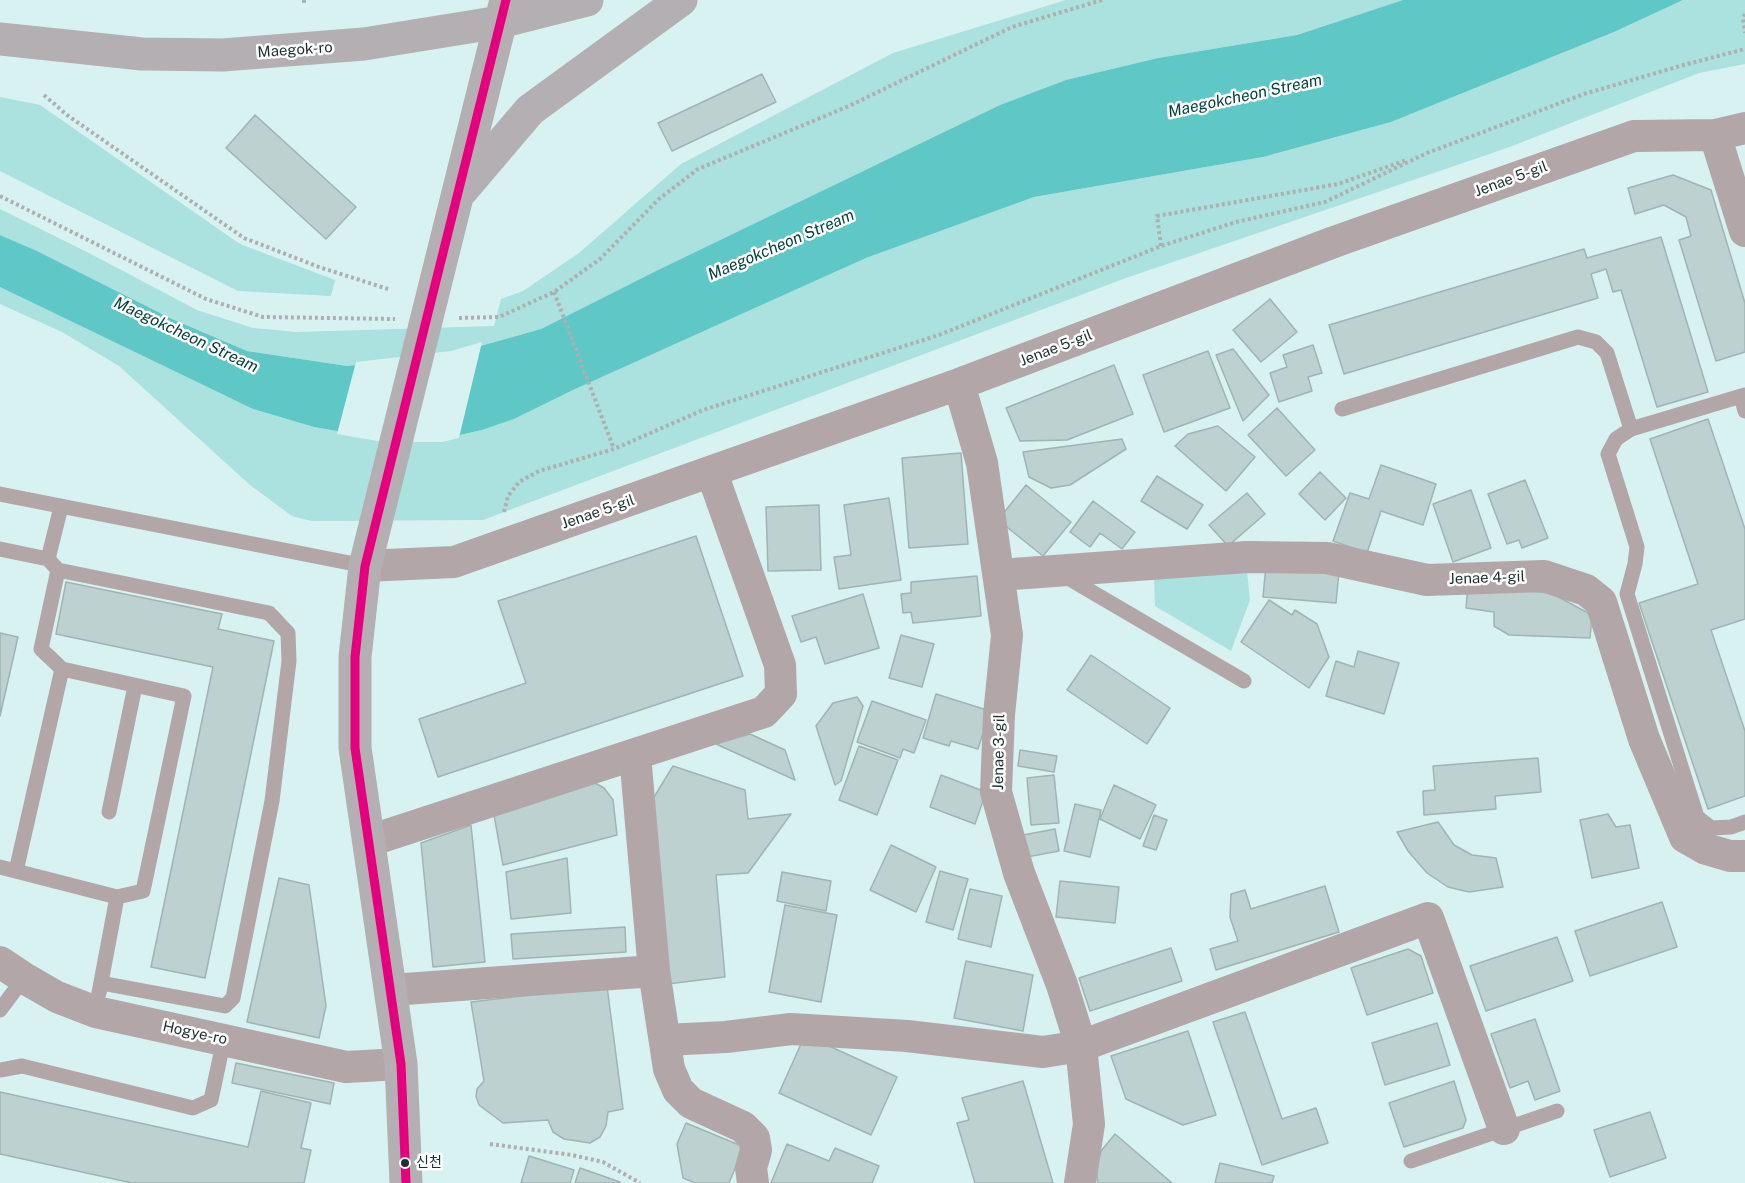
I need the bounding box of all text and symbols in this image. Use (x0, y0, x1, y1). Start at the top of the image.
street label: Maegok-ro (257, 38, 333, 62)
water label: Maegokcheon Stream (1166, 70, 1324, 122)
street label: Jenae 5-gil (1472, 157, 1550, 201)
water label: Maegokcheon Stream (705, 205, 857, 285)
water label: Maegokcheon Stream (111, 293, 261, 377)
street label: Jenae 5-gil (1017, 326, 1095, 370)
street label: Jenae 5-gil (559, 491, 637, 533)
street label: Jenae 4-gil (1449, 568, 1525, 588)
street label: Jenae 3-gil (989, 714, 1009, 790)
street label: Hogye-ro (161, 1017, 229, 1049)
place label: 신천 (416, 1155, 442, 1171)
marker: 신천 (399, 1157, 411, 1169)

